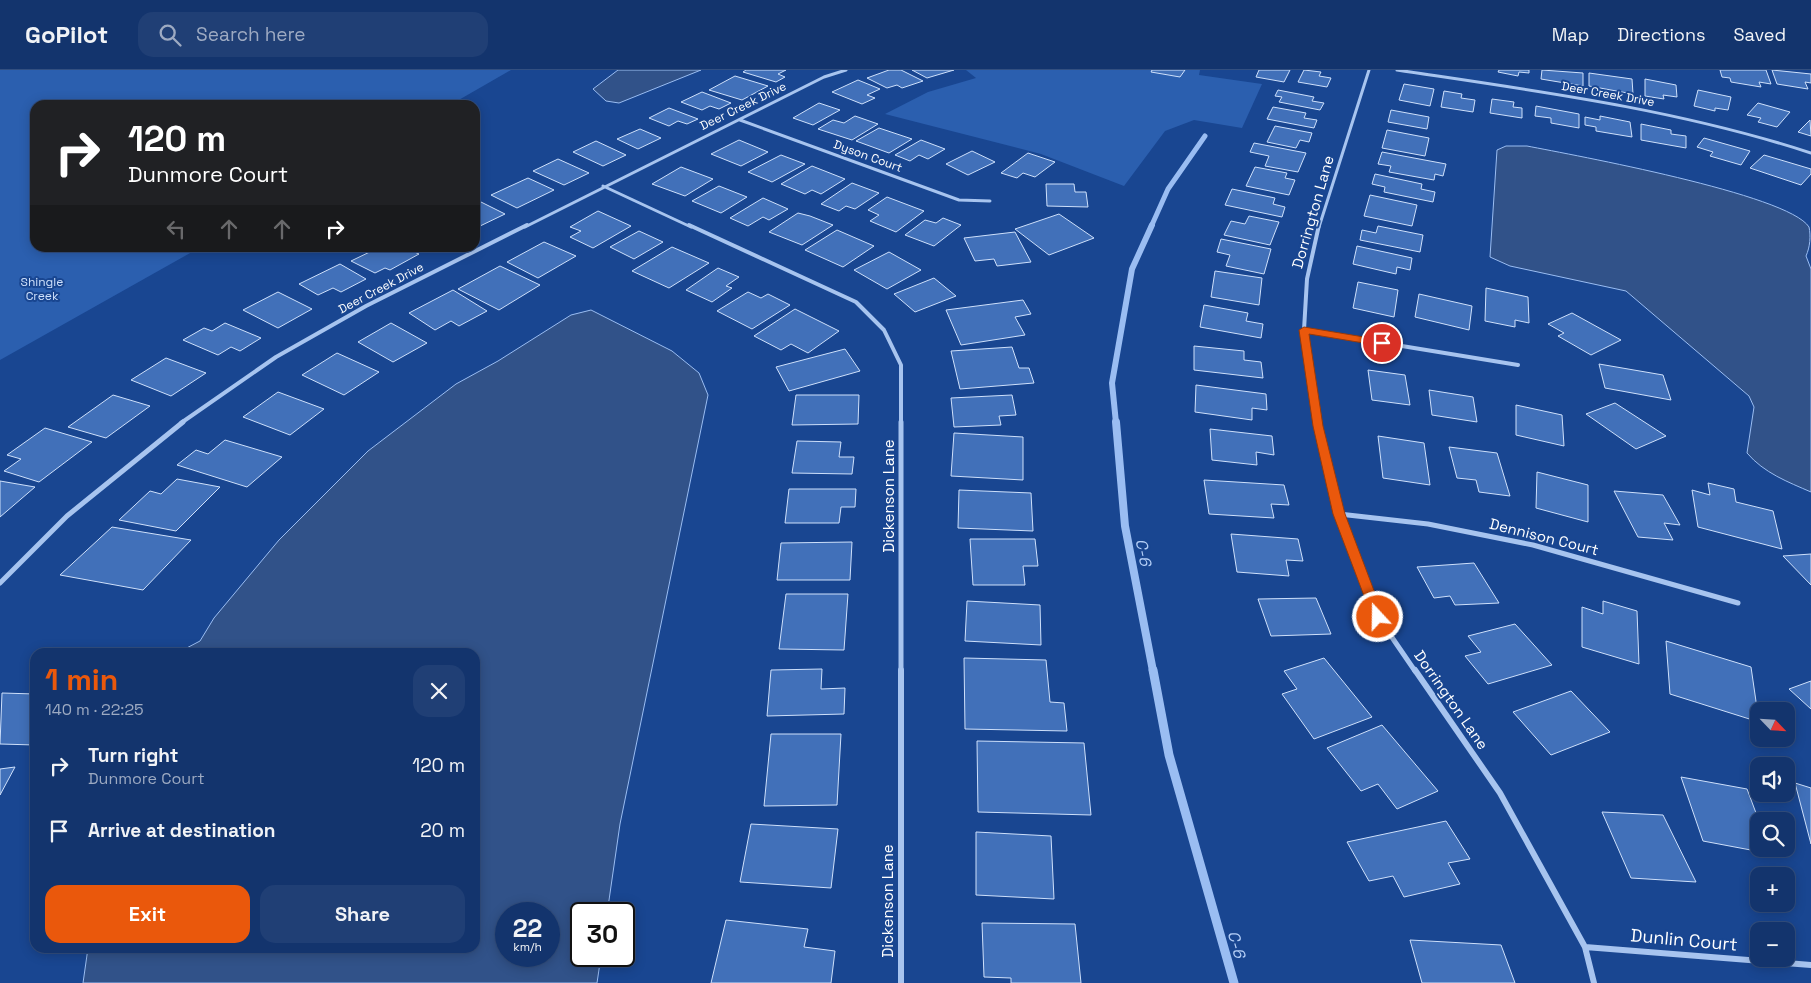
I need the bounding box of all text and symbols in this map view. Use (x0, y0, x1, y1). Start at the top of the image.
search box (138, 12, 488, 57)
text: GoPilot (25, 19, 108, 50)
icon: search (156, 21, 184, 49)
text: Search here (196, 22, 306, 47)
text: Map (1552, 23, 1589, 46)
text: Directions (1617, 23, 1706, 46)
text: Saved (1734, 23, 1786, 46)
street label: Deer Creek Drive (697, 78, 789, 134)
street label: Deer Creek Drive (1560, 78, 1656, 110)
text: 120 m (128, 117, 226, 161)
icon: right (45, 120, 110, 185)
street label: Dyson Court (831, 136, 905, 176)
street label: Dorrington Lane (1287, 153, 1338, 271)
text: Dunmore Court (128, 160, 288, 188)
icon: left (162, 215, 190, 243)
icon: ahead (215, 215, 243, 243)
icon: ahead (268, 215, 296, 243)
icon: right (321, 215, 349, 243)
street label: Deer Creek Drive (336, 259, 426, 317)
park label: Shingle Creek (21, 274, 63, 304)
pin (1361, 322, 1403, 364)
icon: arrive (1368, 329, 1396, 357)
street label: Dickenson Lane (879, 439, 898, 553)
street label: Dennison Court (1488, 514, 1601, 559)
water label: C-6 (1131, 537, 1157, 570)
position arrow (1351, 590, 1403, 642)
street label: Dorrington Lane (1410, 646, 1493, 753)
text: 1 min (45, 660, 118, 699)
button: close (413, 665, 465, 717)
text: 140 m · 22:25 (45, 699, 144, 720)
north arrow (1750, 702, 1795, 748)
map controls (1750, 702, 1795, 967)
text: Turn right (88, 743, 178, 768)
icon: right (45, 752, 73, 780)
text: 120 m (412, 753, 465, 778)
button: sound (1750, 757, 1795, 802)
text: Dunmore Court (88, 768, 205, 789)
button: search (1750, 812, 1795, 857)
icon: arrive (45, 817, 73, 845)
text: Arrive at destination (88, 818, 276, 843)
text: 20 m (420, 818, 465, 843)
street label: Dickenson Lane (878, 844, 897, 958)
button: + (1750, 867, 1795, 912)
button: Exit (45, 885, 250, 943)
button: Share (260, 885, 465, 943)
speed limit sign: 30 (570, 902, 635, 967)
text: 22 (513, 912, 542, 944)
button: − (1750, 922, 1795, 967)
street label: Dunlin Court (1630, 923, 1738, 956)
water label: C-6 (1223, 928, 1251, 962)
text: km/h (513, 939, 542, 955)

